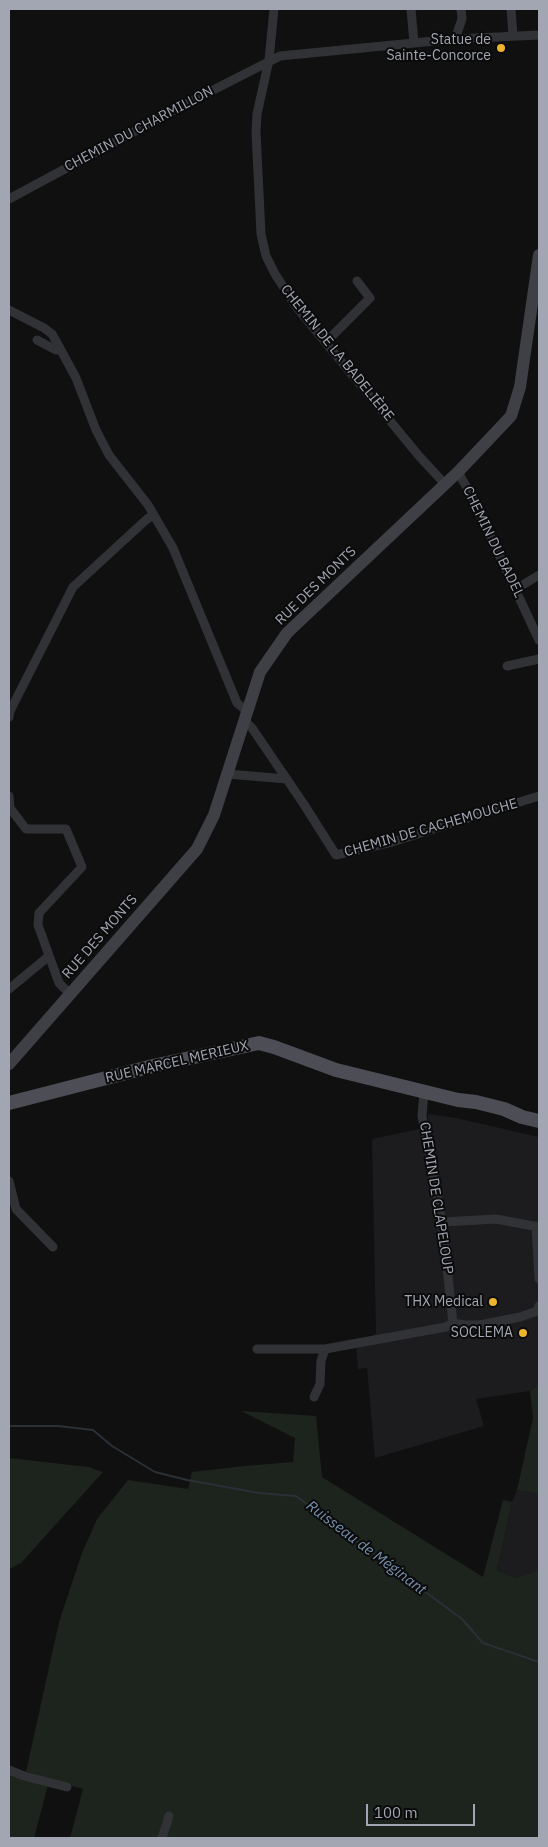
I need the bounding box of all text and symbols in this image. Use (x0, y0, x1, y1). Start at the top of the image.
place label: Statue de Sainte-Concorce (386, 32, 491, 64)
marker: Statue de Sainte-Concorce (495, 42, 507, 54)
street label: CHEMIN DU CHARMILLON (62, 83, 216, 175)
street label: CHEMIN DE LA BADELIÈRE (277, 281, 397, 425)
street label: CHEMIN DU BADEL (459, 484, 527, 600)
street label: RUE DES MONTS (272, 543, 360, 629)
street label: CHEMIN DE CACHEMOUCHE (342, 795, 520, 861)
street label: RUE DES MONTS (59, 892, 141, 982)
street label: RUE MARCEL MERIEUX (104, 1037, 250, 1087)
street label: CHEMIN DE CLAPELOUP (416, 1121, 456, 1275)
place label: THX Medical (404, 1294, 483, 1310)
marker: THX Medical (487, 1296, 499, 1308)
place label: SOCLEMA (451, 1325, 513, 1341)
marker: SOCLEMA (517, 1327, 529, 1339)
water label: Ruisseau de Méginant (303, 1497, 429, 1599)
scale bar (368, 1794, 477, 1826)
text: 100 m (374, 1803, 418, 1822)

